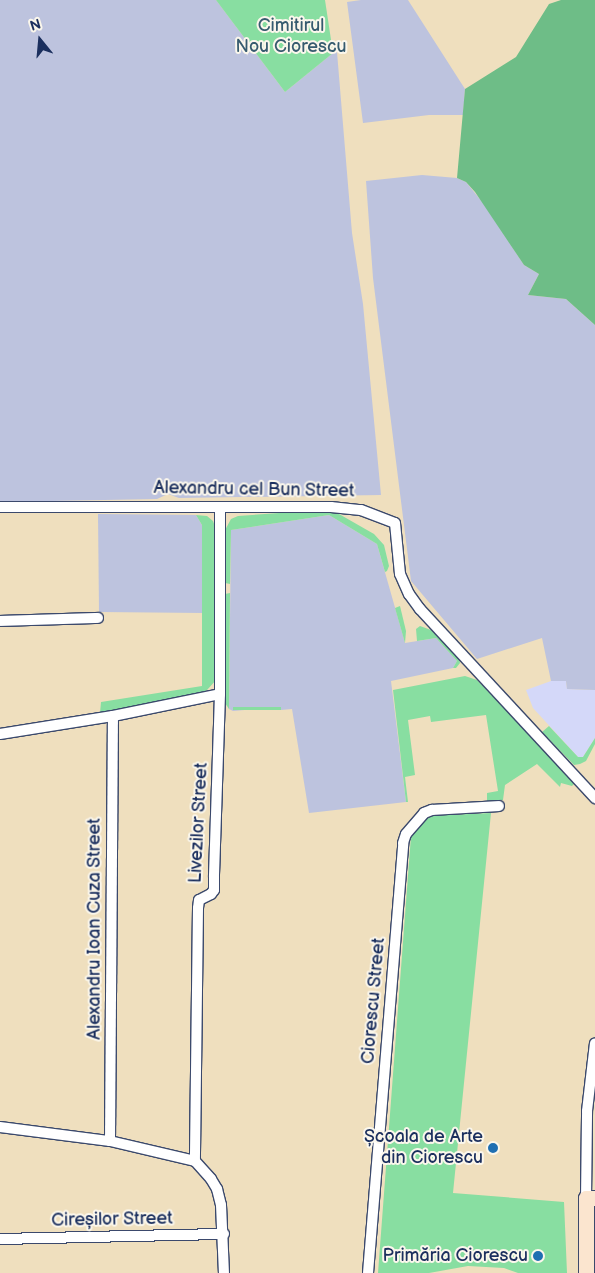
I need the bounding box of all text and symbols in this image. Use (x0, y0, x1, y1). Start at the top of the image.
north arrow (15, 15, 65, 65)
text: N (28, 16, 43, 35)
park label: Cimitirul Nou Ciorescu (235, 16, 347, 58)
street label: Alexandru cel Bun Street (153, 477, 355, 503)
street label: Livezilor Street (185, 762, 213, 884)
street label: Alexandru Ioan Cuza Street (84, 818, 106, 1040)
street label: Ciorescu Street (358, 937, 390, 1065)
place label: Școala de Arte din Ciorescu (364, 1127, 483, 1170)
marker: Școala de Arte din Ciorescu (487, 1142, 499, 1154)
street label: Cireșilor Street (51, 1208, 173, 1232)
place label: Primăria Ciorescu (383, 1245, 528, 1267)
marker: Primăria Ciorescu (532, 1250, 544, 1262)

